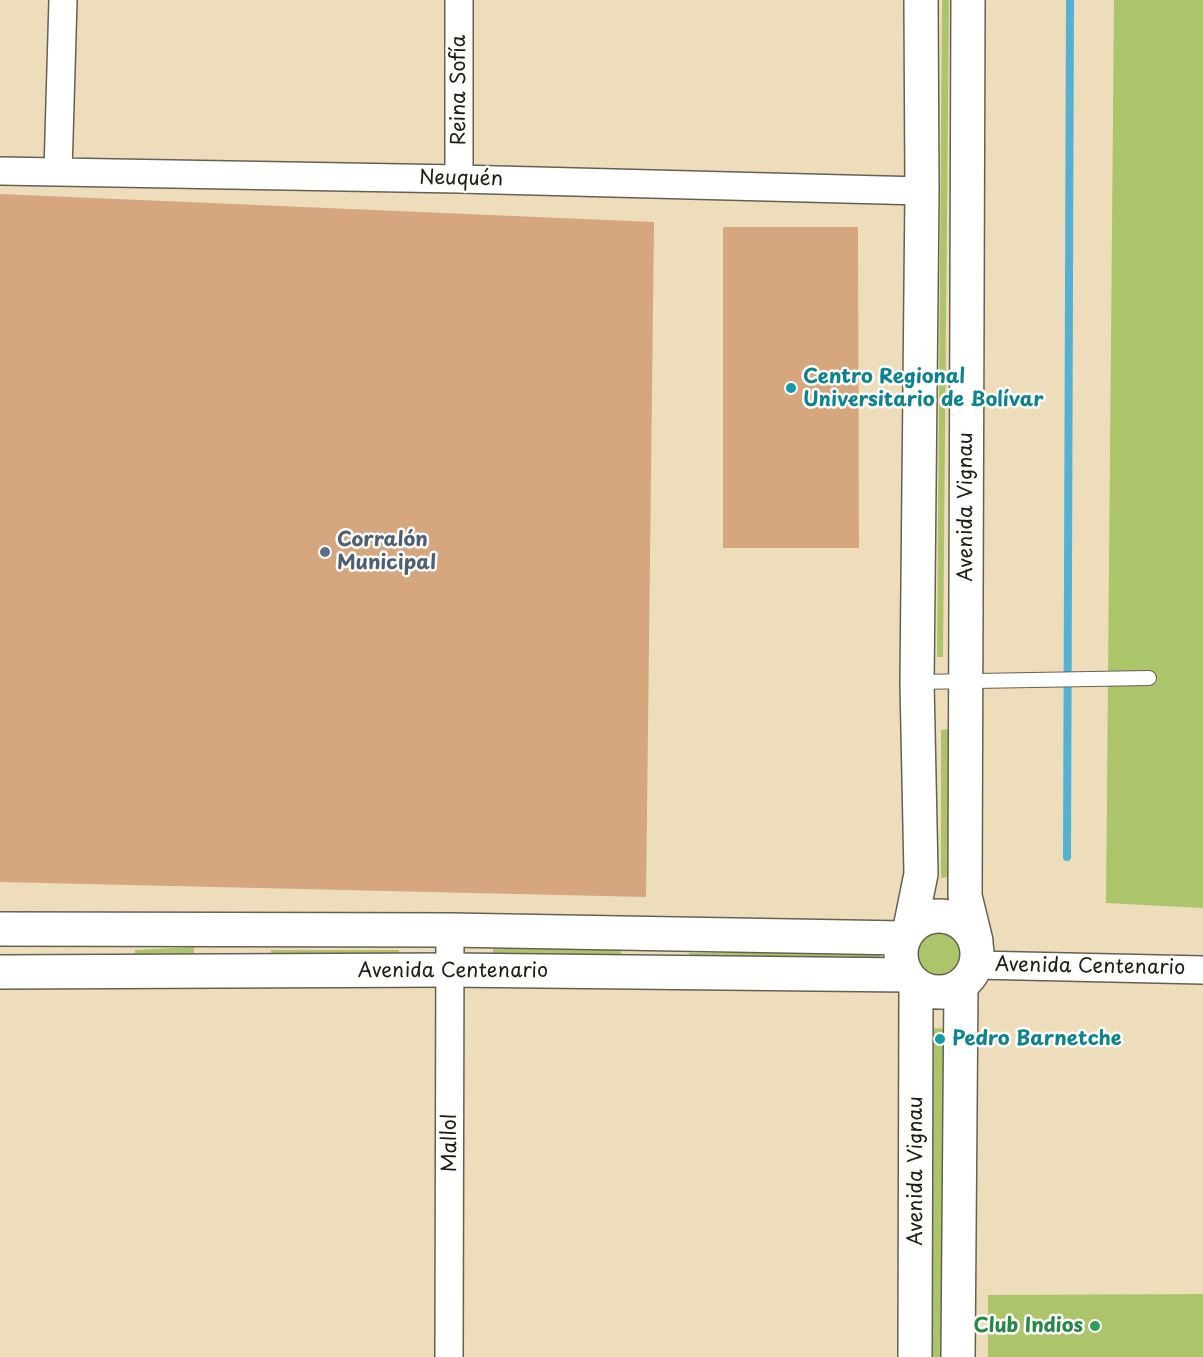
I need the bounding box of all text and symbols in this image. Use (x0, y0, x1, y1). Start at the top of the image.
street label: Reina Sofía (447, 35, 471, 145)
street label: Neuquén (419, 166, 503, 192)
place label: Centro Regional Universitario de Bolívar (803, 365, 1043, 412)
marker: Centro Regional Universitario de Bolívar (784, 381, 798, 395)
street label: Avenida Vignau (954, 432, 978, 582)
place label: Corralón Municipal (337, 528, 436, 575)
marker: Corralón Municipal (318, 545, 332, 559)
street label: Avenida Centenario (995, 953, 1185, 981)
street label: Avenida Centenario (358, 959, 548, 983)
place label: Pedro Barnetche (952, 1027, 1122, 1051)
marker: Pedro Barnetche (933, 1032, 947, 1046)
street label: Avenida Vignau (904, 1096, 928, 1246)
street label: Mallol (438, 1114, 462, 1172)
place label: Club Indios (973, 1314, 1083, 1338)
marker: Club Indios (1088, 1319, 1102, 1333)

